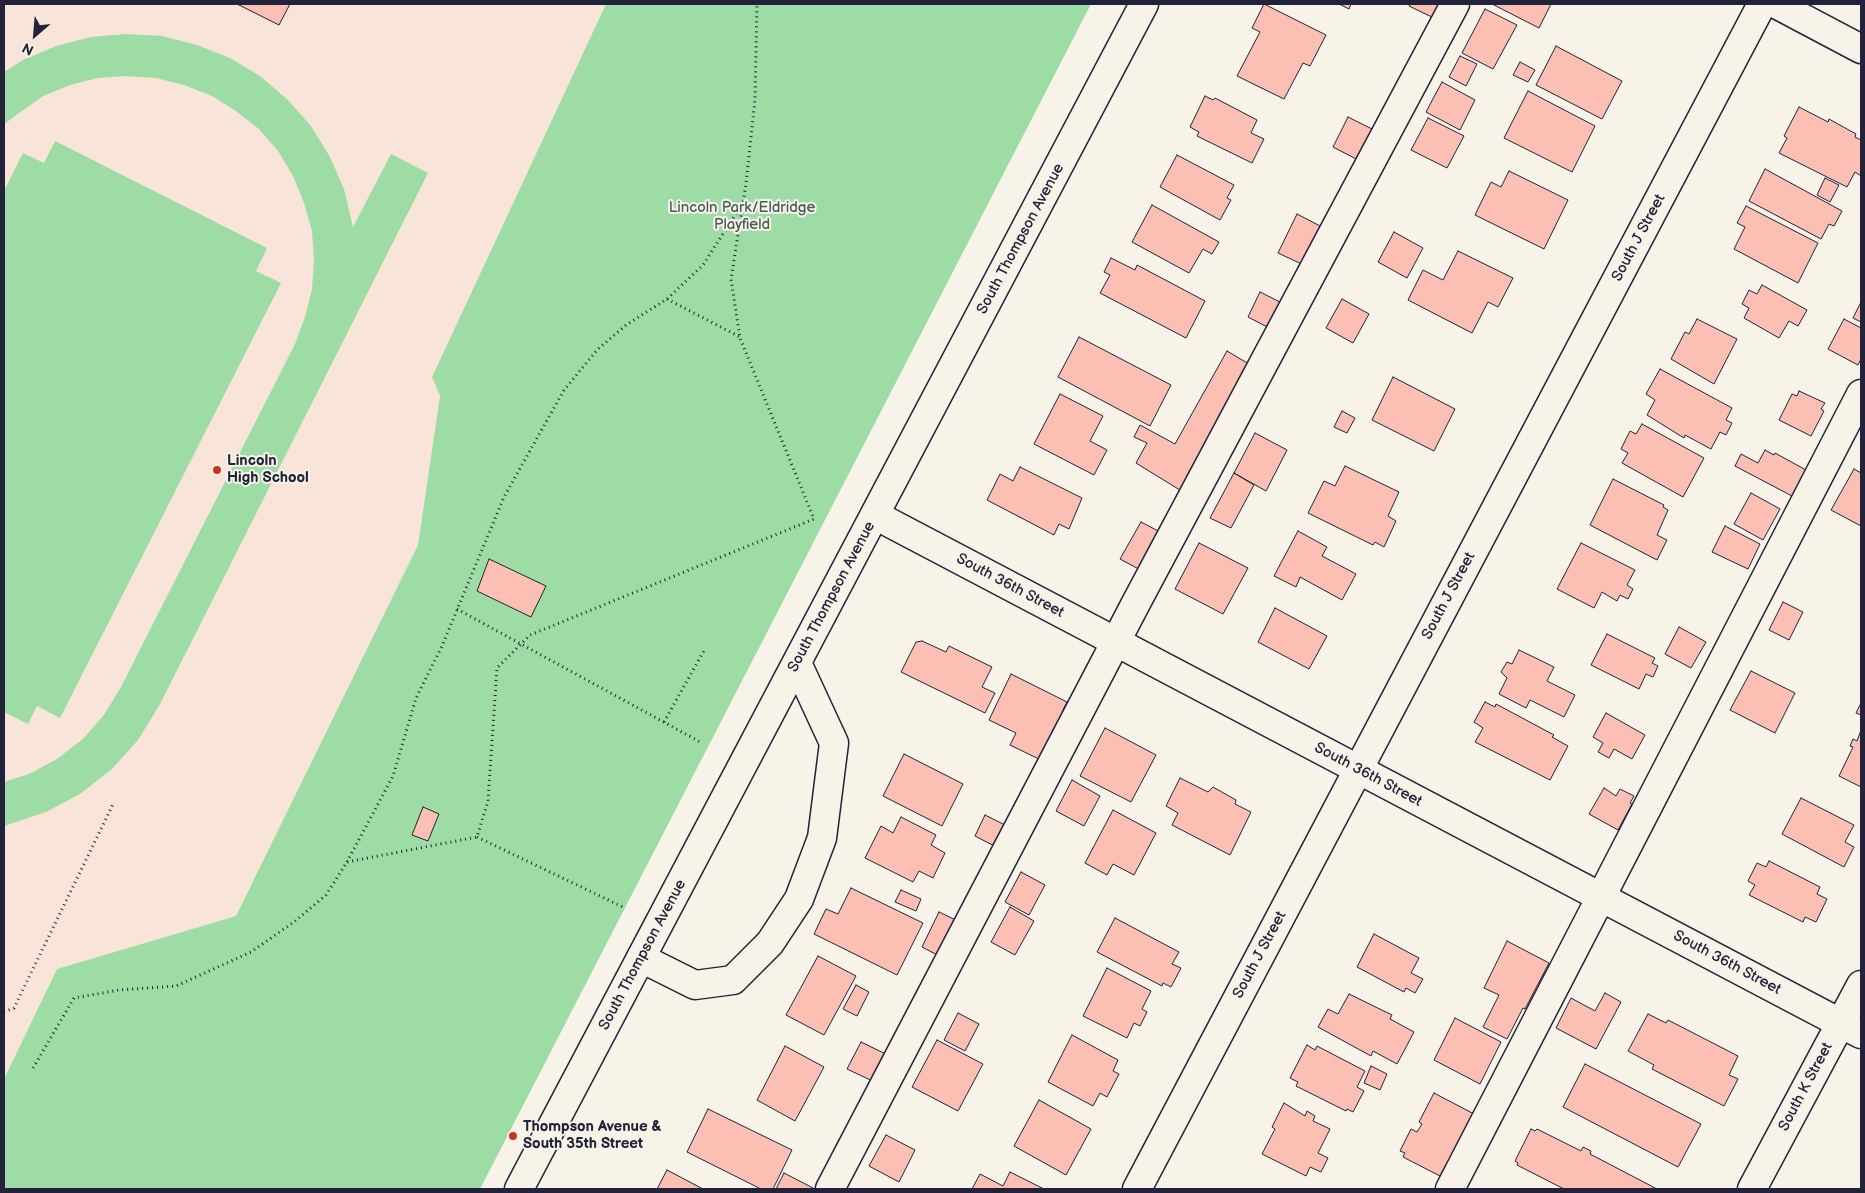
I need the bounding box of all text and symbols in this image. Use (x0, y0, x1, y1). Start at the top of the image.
north arrow (10, 10, 60, 60)
text: N (19, 39, 37, 59)
street label: South Thompson Avenue (974, 161, 1068, 317)
street label: South J Street (1608, 191, 1670, 285)
park label: Lincoln Park/Eldridge Playfield (669, 199, 815, 234)
place label: Lincoln High School (227, 452, 309, 487)
marker: Lincoln High School (211, 464, 223, 476)
street label: South Thompson Avenue (785, 519, 879, 675)
street label: South J Street (1418, 549, 1480, 643)
street label: South 36th Street (953, 550, 1067, 622)
street label: South 36th Street (1311, 739, 1425, 811)
street label: South Thompson Avenue (596, 877, 690, 1033)
street label: South J Street (1229, 908, 1291, 1002)
street label: South 36th Street (1670, 927, 1784, 999)
street label: South K Street (1775, 1040, 1837, 1134)
place label: Thompson Avenue & South 35th Street (523, 1118, 662, 1153)
marker: Thompson Avenue & South 35th Street (507, 1130, 519, 1142)

